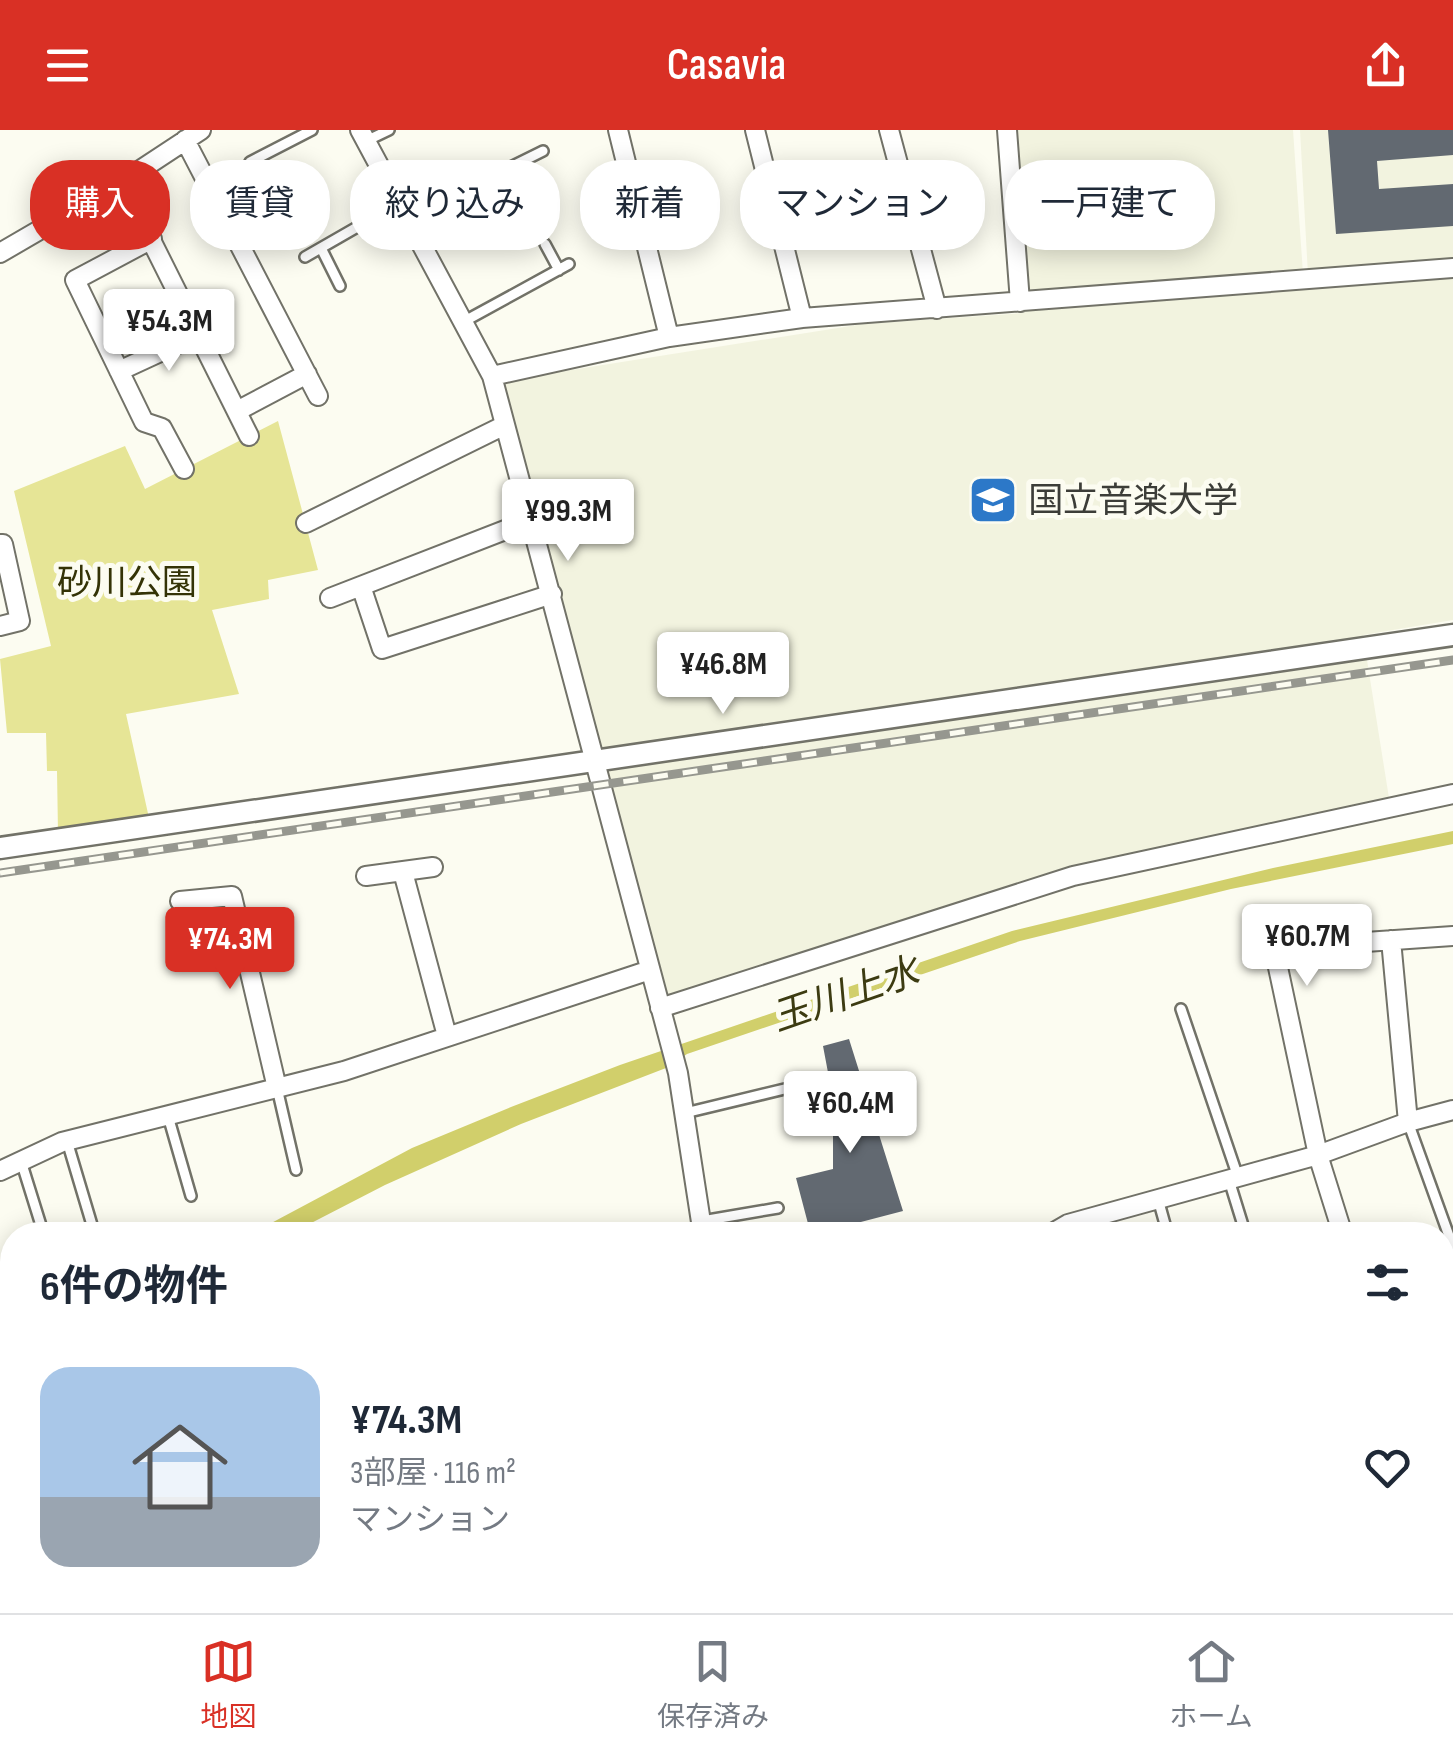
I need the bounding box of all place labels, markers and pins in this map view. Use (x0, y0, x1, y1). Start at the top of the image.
pin: ¥54.3M (88, 289, 250, 374)
school or university icon: 国立音楽大学 (967, 474, 1019, 526)
pin: ¥99.3M (487, 479, 649, 564)
place label: 国立音楽大学 (1028, 480, 1238, 523)
pin: ¥46.8M (642, 632, 804, 717)
pin: ¥60.7M (1226, 904, 1388, 989)
pin: ¥74.3M (149, 907, 311, 992)
pin: ¥60.4M (769, 1071, 931, 1156)

